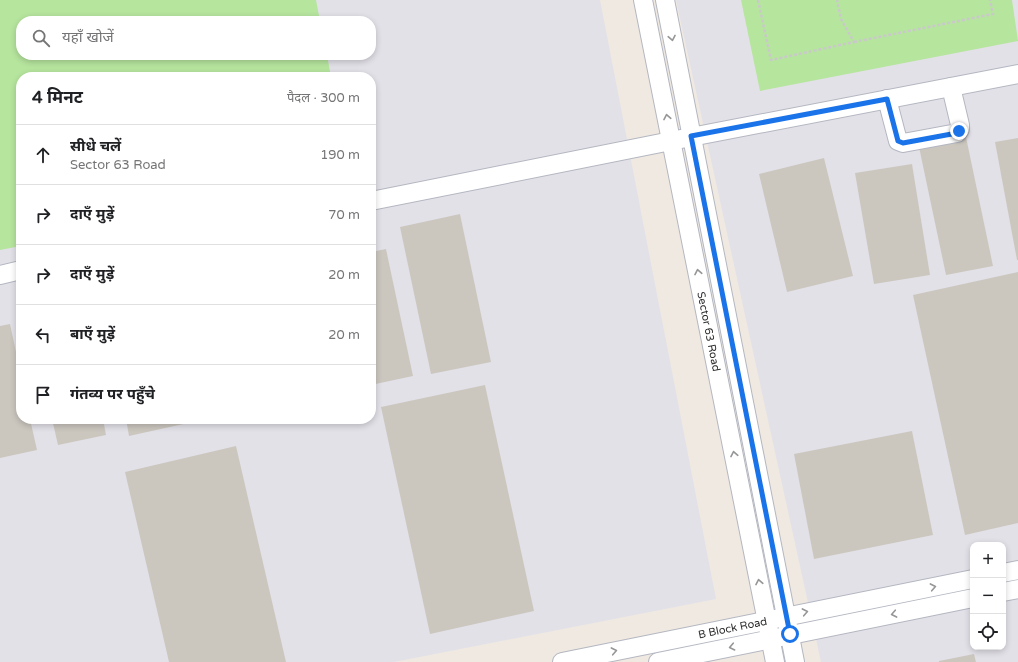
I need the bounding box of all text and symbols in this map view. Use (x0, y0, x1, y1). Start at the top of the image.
search box (16, 16, 376, 60)
icon: search (30, 27, 52, 49)
text: यहाँ खोजें (62, 28, 114, 46)
one-way arrow (668, 35, 676, 41)
text: 4 मिनट (32, 87, 83, 108)
text: पैदल · 300 m (287, 90, 360, 106)
one-way arrow (663, 114, 671, 120)
route end (950, 122, 968, 140)
text: सीधे चलें (70, 137, 121, 155)
icon: ahead (32, 144, 54, 166)
text: 190 m (320, 147, 360, 163)
text: Sector 63 Road (70, 157, 166, 173)
icon: right (32, 204, 54, 226)
text: दाएँ मुड़ें (70, 205, 114, 223)
text: 70 m (328, 207, 360, 223)
icon: right (32, 264, 54, 286)
text: दाएँ मुड़ें (70, 265, 114, 283)
text: 20 m (328, 267, 360, 283)
one-way arrow (694, 269, 703, 275)
street label: Sector 63 Road (695, 290, 723, 373)
icon: left (32, 324, 54, 346)
text: बाएँ मुड़ें (70, 325, 115, 343)
text: 20 m (328, 327, 360, 343)
icon: arrive (32, 384, 54, 406)
text: गंतव्य पर पहुँचे (70, 385, 155, 403)
one-way arrow (731, 451, 739, 458)
map controls (970, 542, 1006, 650)
button: + (970, 542, 1006, 578)
button: − (970, 578, 1006, 614)
one-way arrow (756, 579, 764, 585)
one-way arrow (929, 583, 936, 592)
one-way arrow (802, 609, 808, 617)
one-way arrow (890, 609, 897, 618)
street label: B Block Road (697, 614, 768, 641)
button: locate (970, 614, 1006, 650)
route start (781, 625, 799, 643)
one-way arrow (729, 642, 736, 650)
one-way arrow (611, 648, 617, 656)

